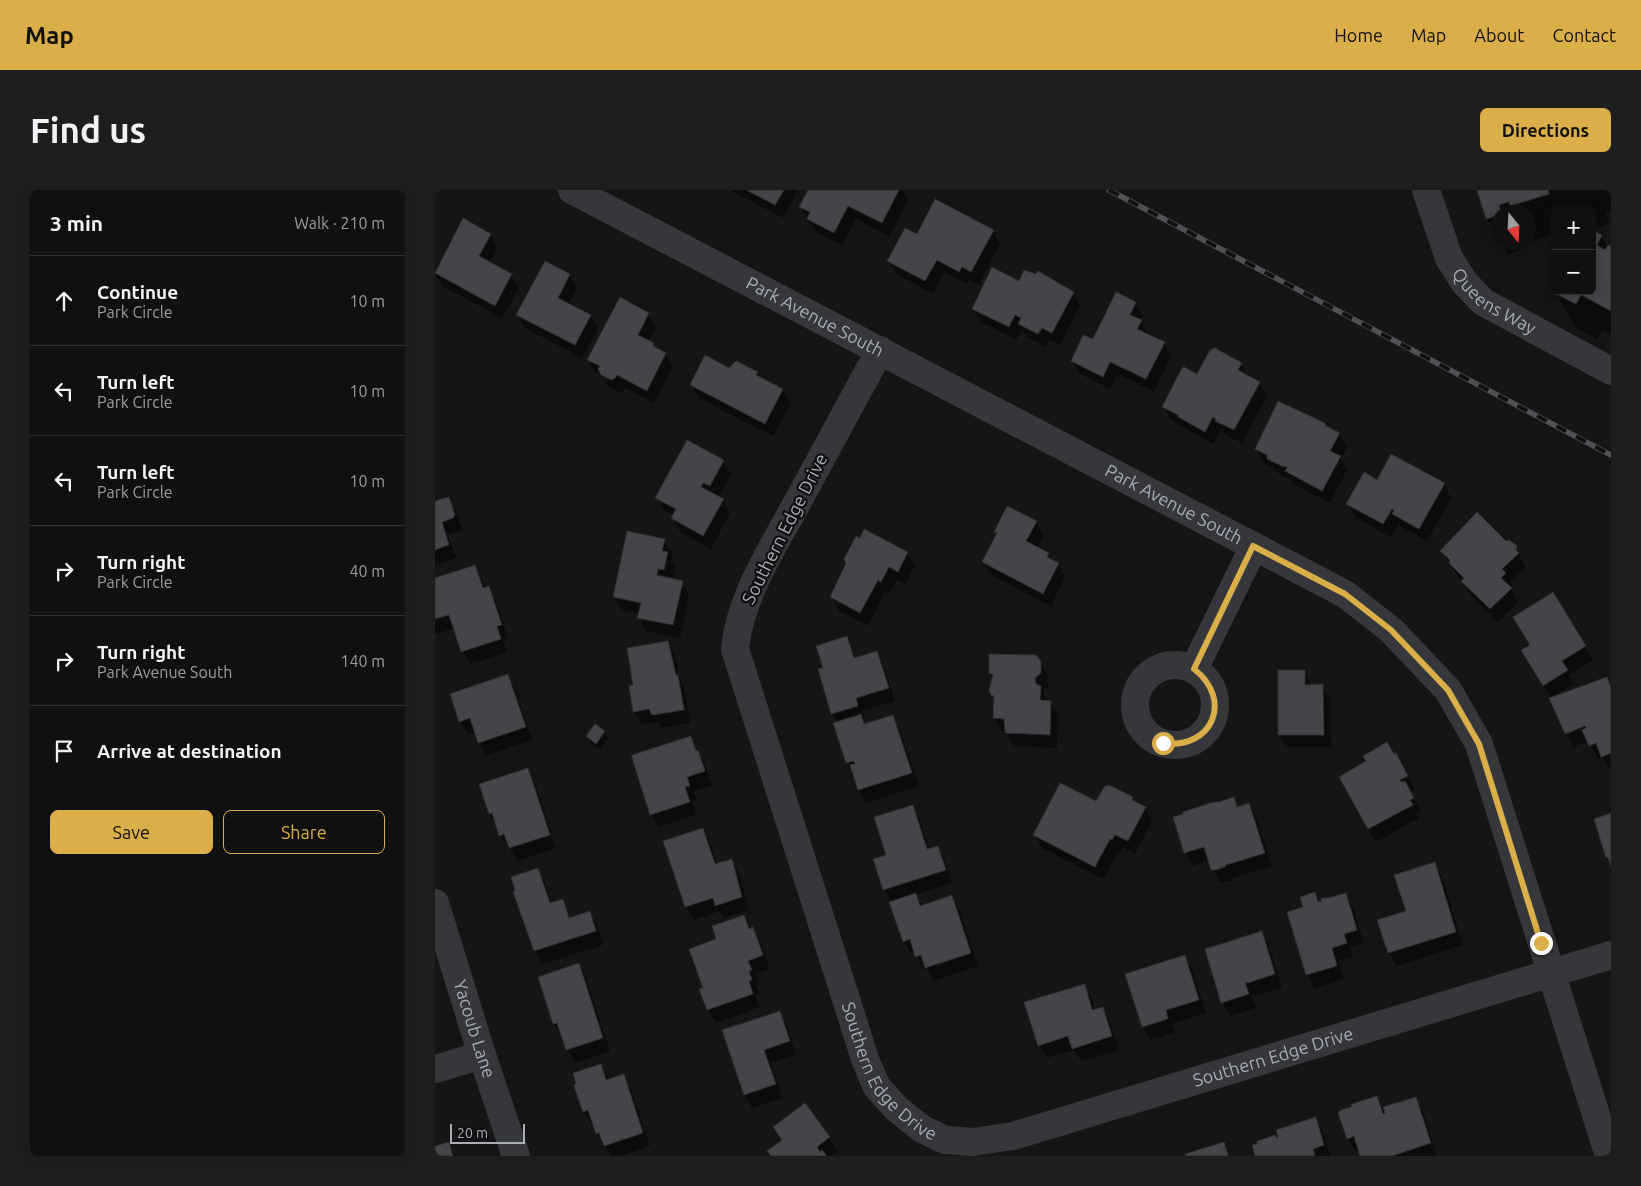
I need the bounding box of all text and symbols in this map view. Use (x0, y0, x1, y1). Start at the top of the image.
text: Map (25, 22, 74, 49)
text: Home (1334, 25, 1383, 45)
text: Map (1411, 25, 1446, 45)
text: About (1474, 25, 1524, 45)
text: Contact (1552, 25, 1616, 45)
button: Directions (1480, 108, 1611, 152)
text: Find us (30, 110, 146, 150)
north arrow (1491, 205, 1536, 250)
map controls (1551, 205, 1596, 295)
button: + (1551, 205, 1596, 250)
text: 3 min (50, 211, 103, 235)
text: Walk · 210 m (294, 214, 385, 232)
button: − (1551, 250, 1596, 295)
street label: Queens Way (1448, 264, 1540, 338)
street label: Park Avenue South (743, 272, 887, 360)
text: Continue (97, 281, 178, 303)
icon: ahead (50, 287, 78, 315)
text: 10 m (349, 292, 385, 310)
text: Park Circle (97, 303, 173, 321)
text: Turn left (97, 371, 175, 393)
icon: left (50, 377, 78, 405)
text: 10 m (349, 382, 385, 400)
text: Park Circle (97, 393, 173, 411)
street label: Southern Edge Drive (737, 450, 831, 607)
street label: Park Avenue South (1102, 459, 1246, 548)
text: Turn left (97, 461, 175, 483)
icon: left (50, 467, 78, 495)
text: 10 m (349, 472, 385, 490)
text: Park Circle (97, 483, 173, 501)
text: Turn right (97, 551, 185, 573)
icon: right (50, 557, 78, 585)
text: 40 m (349, 562, 385, 580)
text: Park Circle (97, 573, 173, 591)
text: Turn right (97, 641, 185, 663)
icon: right (50, 647, 78, 675)
text: 140 m (340, 652, 385, 670)
text: Park Avenue South (97, 663, 232, 681)
route start (1152, 732, 1175, 755)
icon: arrive (50, 737, 78, 765)
text: Arrive at destination (97, 740, 282, 762)
button: Save (50, 810, 213, 854)
button: Share (223, 810, 385, 854)
route end (1530, 932, 1553, 955)
street label: Yacoub Lane (450, 977, 500, 1080)
street label: Southern Edge Drive (839, 999, 940, 1144)
street label: Southern Edge Drive (1190, 1023, 1355, 1090)
scale bar (450, 1121, 525, 1144)
text: 20 m (457, 1125, 488, 1141)

